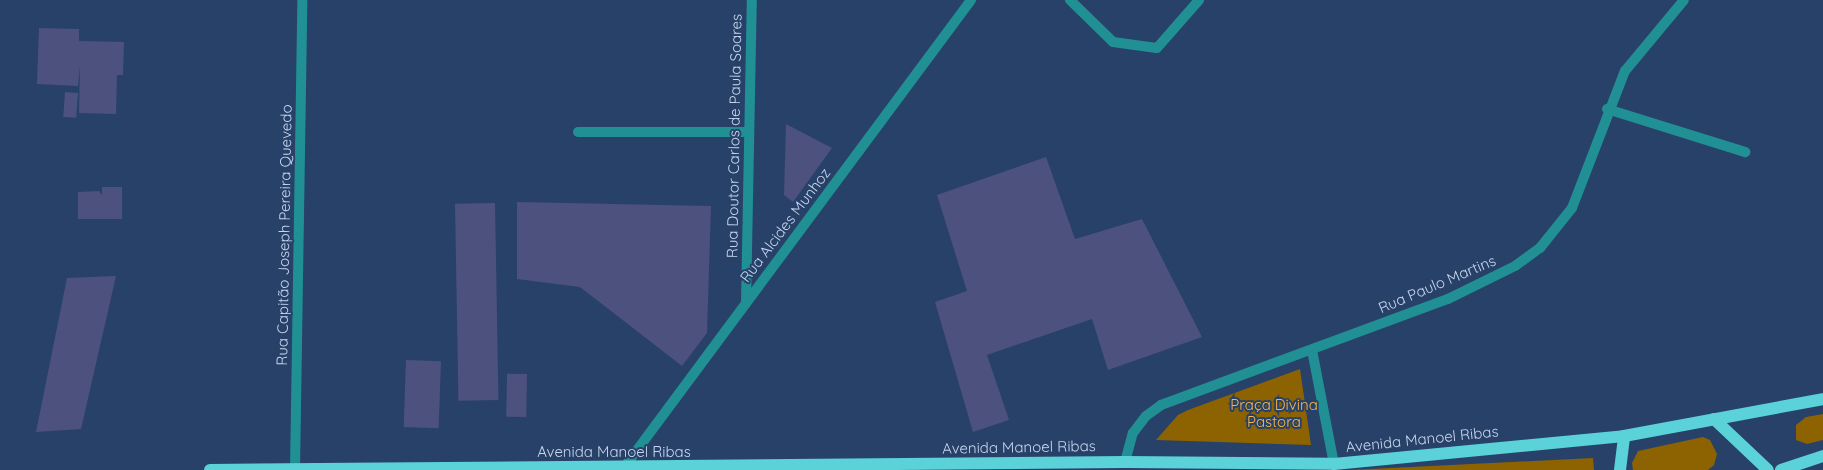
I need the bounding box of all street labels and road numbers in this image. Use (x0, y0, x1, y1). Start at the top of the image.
street label: Rua Doutor Carlos de Paula Soares (723, 14, 745, 258)
street label: Rua Capitão Joseph Pereira Quevedo (273, 104, 295, 366)
street label: Rua Alcides Munhoz (736, 164, 834, 286)
street label: Rua Paulo Martins (1376, 251, 1498, 317)
street label: Avenida Manoel Ribas (1345, 422, 1499, 456)
street label: Avenida Manoel Ribas (942, 437, 1096, 457)
street label: Avenida Manoel Ribas (537, 443, 691, 461)

